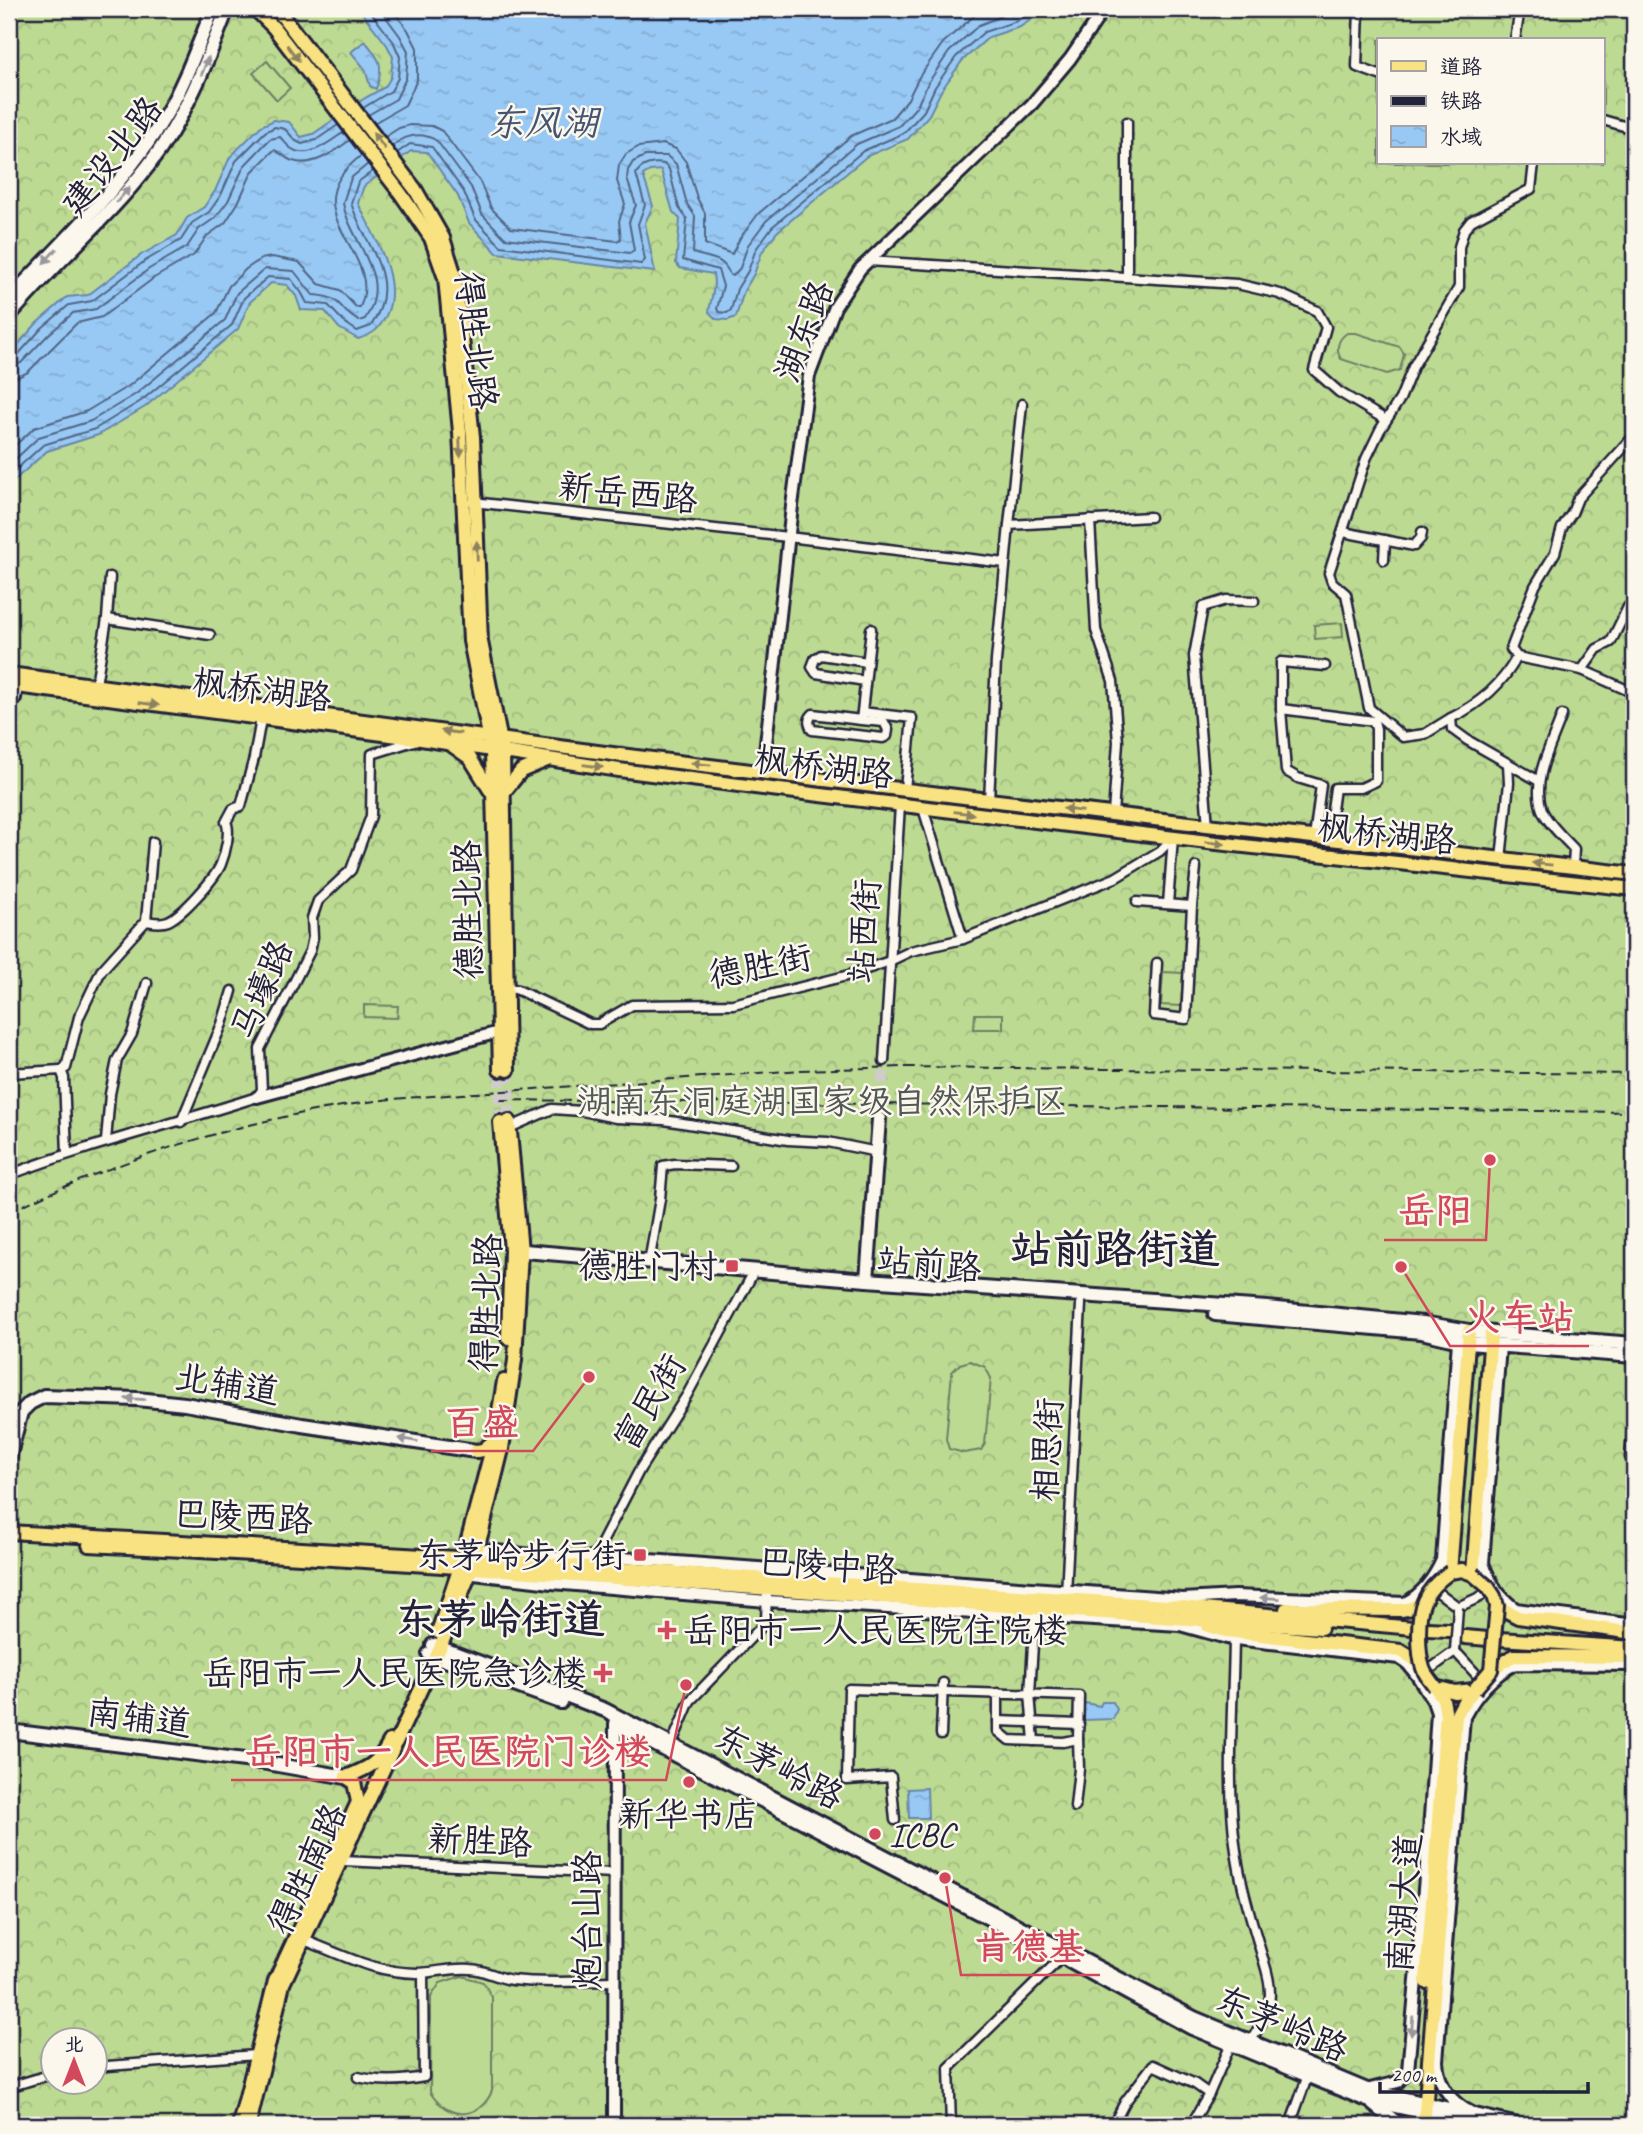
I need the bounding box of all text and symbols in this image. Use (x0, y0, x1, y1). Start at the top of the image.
legend (1377, 38, 1604, 164)
one-way arrow (286, 44, 300, 63)
text: 道路 (1440, 54, 1482, 80)
one-way arrow (200, 55, 211, 76)
street label: 建设北路 (51, 87, 173, 225)
text: 铁路 (1440, 88, 1482, 114)
water label: 东风湖 (488, 99, 602, 146)
text: 水域 (1440, 124, 1482, 150)
one-way arrow (373, 132, 387, 150)
one-way arrow (115, 186, 131, 204)
one-way arrow (42, 247, 58, 265)
street label: 得胜北路 (445, 268, 507, 412)
street label: 湖东路 (764, 274, 844, 388)
one-way arrow (455, 436, 466, 458)
street label: 新岳西路 (556, 463, 700, 523)
one-way arrow (472, 539, 483, 561)
street label: 枫桥湖路 (190, 659, 334, 721)
one-way arrow (138, 699, 160, 710)
one-way arrow (440, 727, 462, 738)
street label: 枫桥湖路 (752, 736, 896, 798)
one-way arrow (690, 758, 712, 769)
one-way arrow (582, 760, 604, 771)
one-way arrow (1061, 804, 1083, 815)
street label: 枫桥湖路 (1315, 804, 1459, 864)
one-way arrow (954, 807, 976, 818)
one-way arrow (1204, 837, 1226, 848)
street label: 德胜北路 (444, 840, 492, 980)
one-way arrow (1531, 858, 1553, 869)
street label: 站西街 (838, 877, 890, 985)
street label: 马壕路 (221, 933, 303, 1047)
street label: 德胜街 (704, 934, 816, 998)
park label: 湖南东洞庭湖国家级自然保护区 (577, 1079, 1067, 1124)
callout: 岳阳 (1384, 1182, 1486, 1240)
text: 岳阳 (1398, 1187, 1472, 1234)
district label: 站前路街道 (1010, 1223, 1220, 1276)
street label: 得胜北路 (461, 1232, 511, 1374)
street label: 站前路 (875, 1237, 983, 1291)
place label: 德胜门村 (578, 1244, 718, 1289)
marker: 德胜门村 (724, 1258, 740, 1274)
callout: 火车站 (1450, 1288, 1589, 1346)
text: 火车站 (1464, 1294, 1575, 1341)
street label: 富民街 (604, 1345, 696, 1459)
street label: 北辅道 (172, 1354, 282, 1414)
callout: 百盛 (431, 1393, 533, 1451)
one-way arrow (124, 1394, 146, 1405)
street label: 相思街 (1022, 1396, 1072, 1504)
text: 百盛 (445, 1399, 519, 1446)
one-way arrow (397, 1434, 419, 1445)
street label: 巴陵西路 (172, 1491, 314, 1543)
place label: 东茅岭步行街 (416, 1533, 626, 1578)
street label: 巴陵中路 (757, 1539, 899, 1593)
marker: 东茅岭步行街 (632, 1547, 648, 1563)
one-way arrow (1259, 1592, 1281, 1603)
district label: 东茅岭街道 (395, 1593, 605, 1646)
place label: 岳阳市一人民医院住院楼 (683, 1608, 1068, 1653)
marker: 岳阳市一人民医院住院楼 (657, 1620, 677, 1640)
place label: 岳阳市一人民医院急诊楼 (202, 1651, 587, 1696)
marker: 岳阳市一人民医院急诊楼 (593, 1663, 613, 1683)
street label: 南辅道 (84, 1689, 194, 1747)
street label: 东茅岭路 (707, 1714, 851, 1820)
callout: 岳阳市一人民医院门诊楼 (231, 1722, 666, 1780)
text: 岳阳市一人民医院门诊楼 (245, 1728, 652, 1775)
marker: 新华书店 (681, 1774, 697, 1790)
place label: 新华书店 (619, 1792, 759, 1837)
street label: 得胜南路 (257, 1796, 357, 1942)
place label: ICBC (889, 1812, 958, 1857)
street label: 新胜路 (426, 1816, 534, 1866)
marker: ICBC (867, 1826, 883, 1842)
street label: 南湖大道 (1377, 1832, 1431, 1974)
street label: 炮台山路 (565, 1850, 610, 1990)
callout: 肯德基 (961, 1917, 1100, 1975)
text: 肯德基 (975, 1923, 1086, 1970)
street label: 东茅岭路 (1209, 1976, 1355, 2072)
one-way arrow (1406, 2015, 1417, 2037)
north arrow (38, 2025, 108, 2096)
text: 北 (64, 2033, 84, 2057)
scale bar (1380, 2050, 1589, 2094)
text: 200 m (1391, 2062, 1438, 2088)

